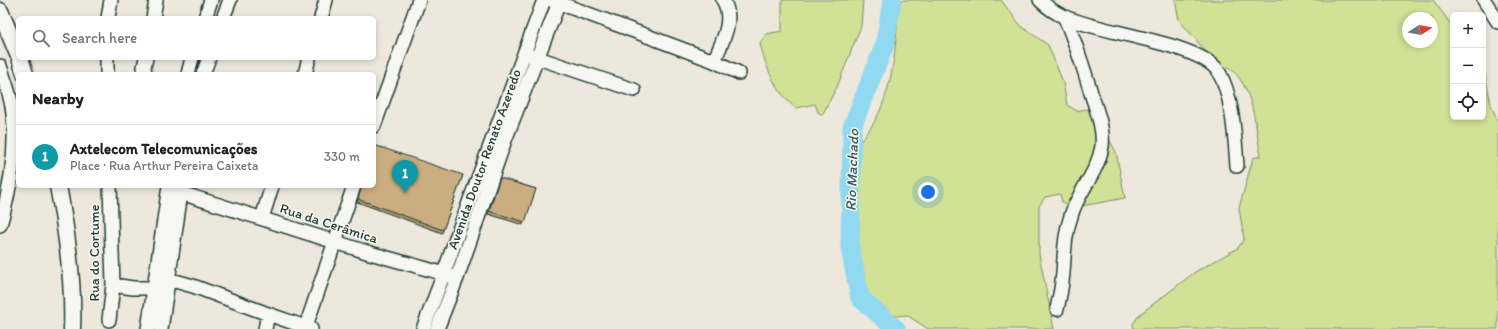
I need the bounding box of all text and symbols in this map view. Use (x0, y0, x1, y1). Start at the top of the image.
north arrow (1402, 12, 1438, 48)
map controls (1450, 12, 1486, 120)
button: + (1450, 12, 1486, 48)
search box (16, 16, 376, 60)
icon: search (30, 27, 52, 49)
text: Search here (62, 29, 137, 47)
button: − (1450, 48, 1486, 84)
street label: Avenida Doutor Renato Azeredo (444, 67, 525, 252)
button: locate (1450, 84, 1486, 120)
text: Nearby (32, 88, 84, 108)
water label: Rio Machado (842, 128, 862, 211)
text: Axtelecom Telecomunicações (70, 140, 257, 158)
text: 1 (42, 149, 48, 164)
text: 330 m (324, 149, 360, 164)
text: Place · Rua Arthur Pereira Caixeta (70, 158, 258, 173)
pin: 1 (392, 160, 418, 193)
your location (918, 182, 938, 202)
street label: Rua da Cerâmica (278, 200, 381, 248)
street label: Rua do Cortume (86, 204, 103, 302)

